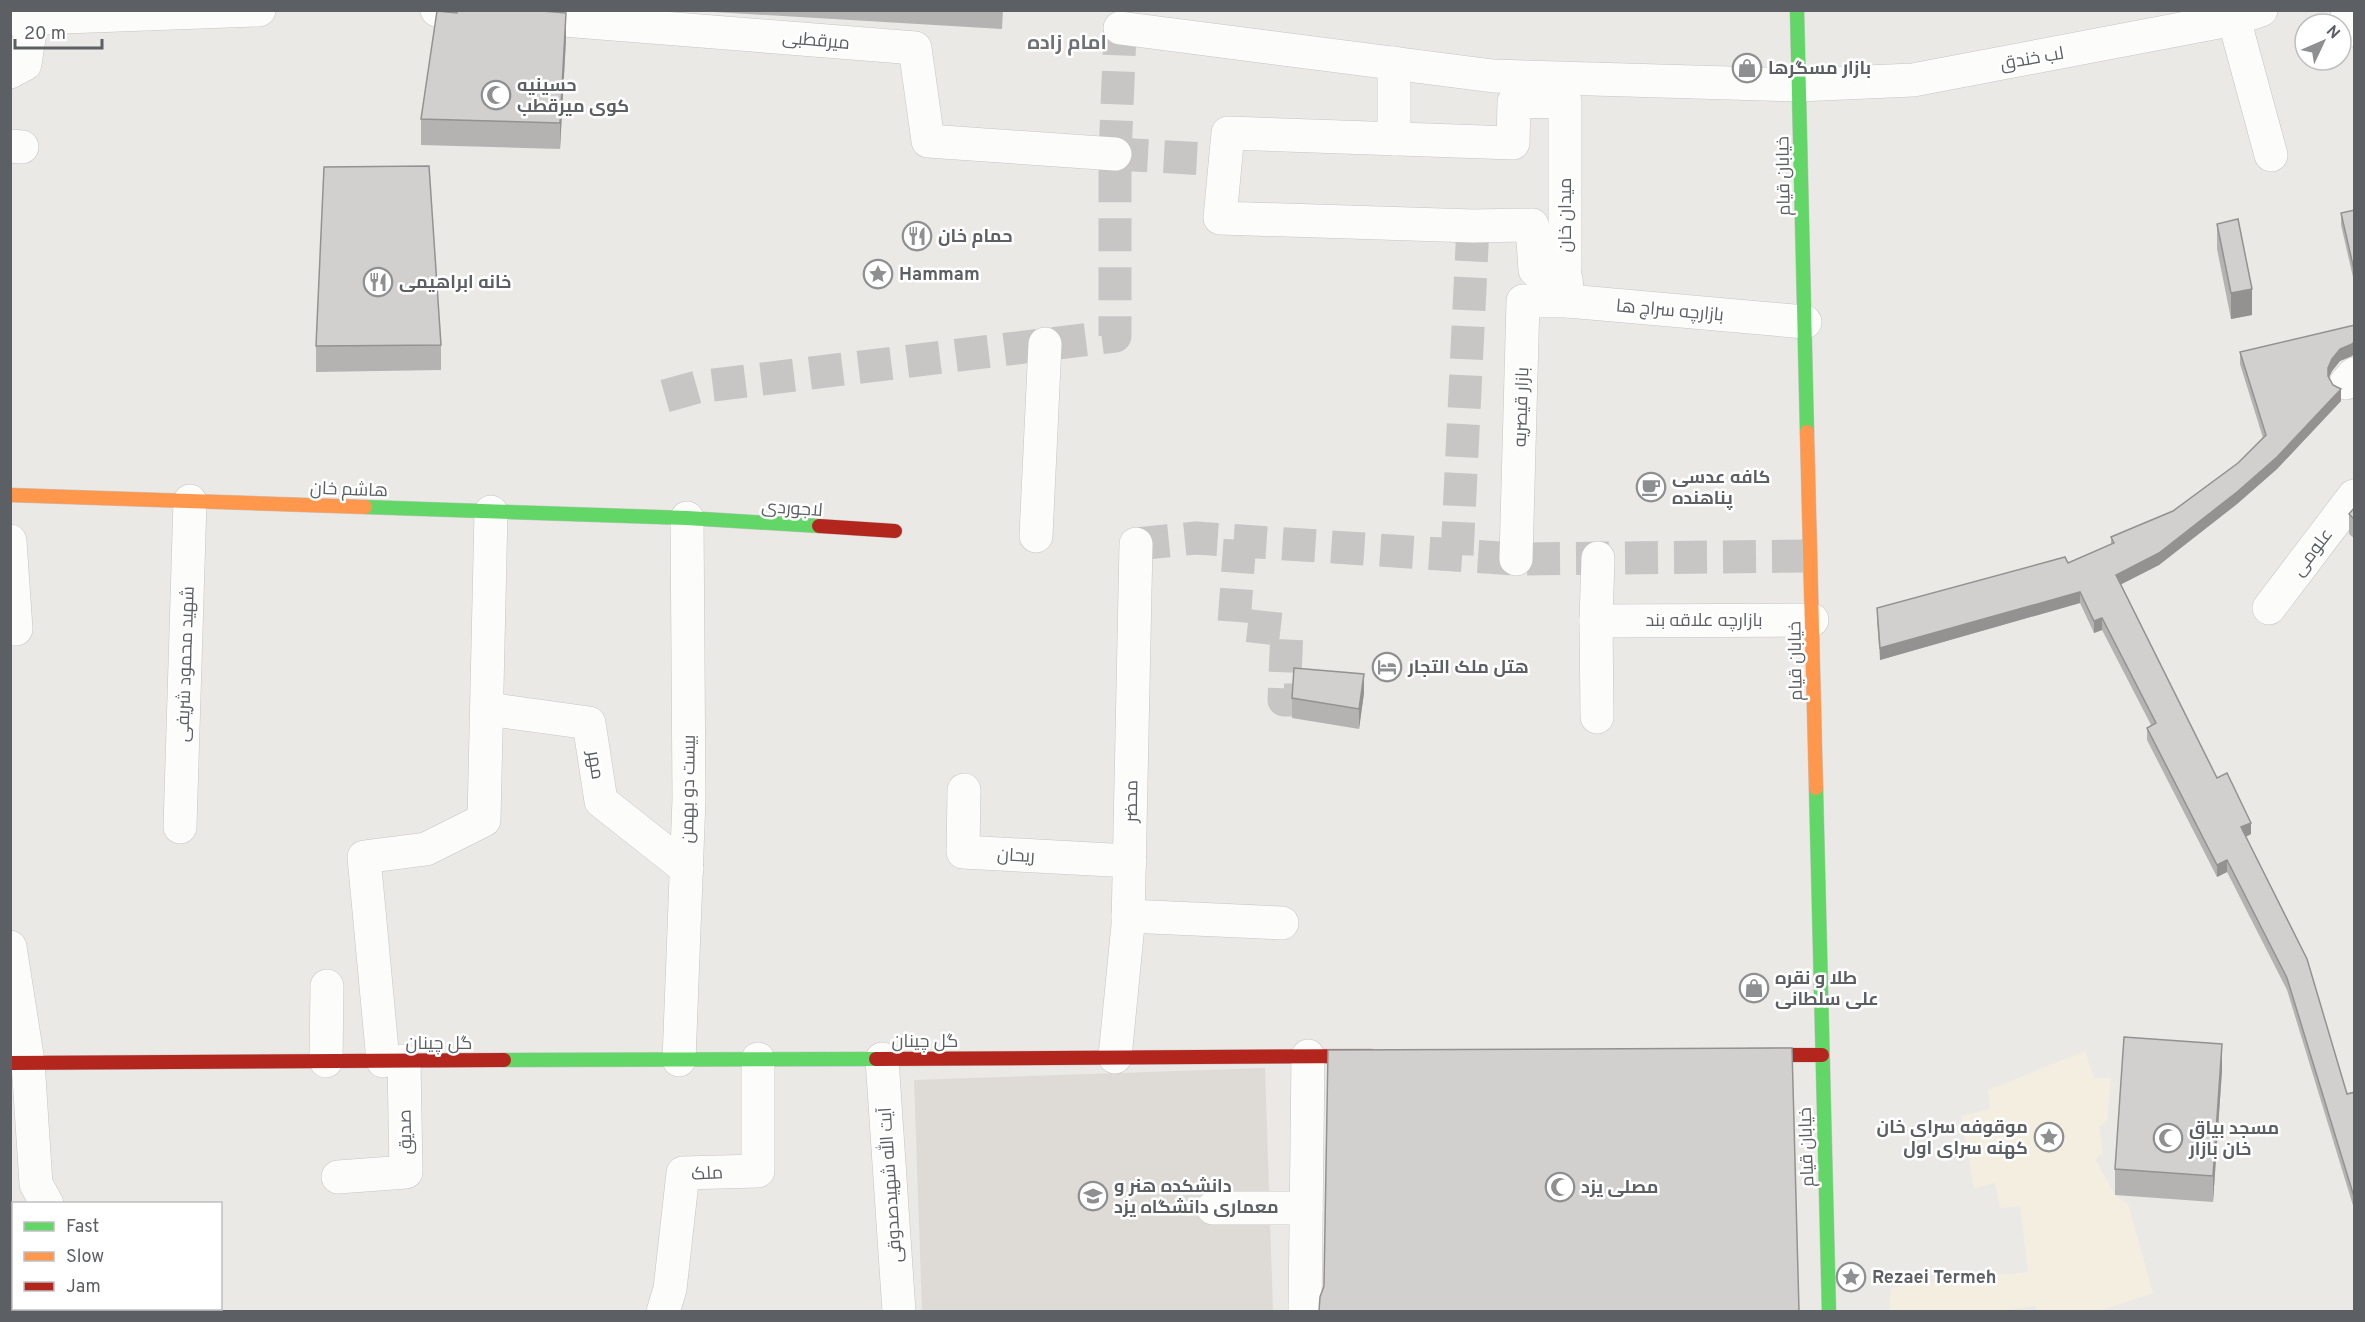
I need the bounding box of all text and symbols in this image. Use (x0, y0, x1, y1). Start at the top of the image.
scale bar (15, 12, 102, 50)
north arrow (2293, 12, 2353, 72)
text: N (2321, 22, 2344, 44)
text: 20 m (24, 23, 66, 46)
street label: میرقطبی (781, 27, 851, 56)
district label: امام زاده (1027, 31, 1107, 57)
street label: لب خندق (1999, 43, 2066, 76)
shop icon: بازار مسگرها (1731, 52, 1763, 84)
place label: بازار مسگرها (1768, 58, 1871, 81)
place label: حسینیه کوی میرقطب (517, 75, 629, 119)
mosque icon: حسینیه کوی میرقطب (480, 79, 512, 111)
street label: خیابان قیام (1772, 136, 1797, 216)
street label: میدان خان (1555, 178, 1578, 252)
restaurant icon: حمام خان (901, 220, 933, 252)
place label: حمام خان (938, 226, 1013, 249)
place icon: Hammam (862, 258, 894, 290)
place label: Hammam (899, 264, 980, 287)
restaurant icon: خانه ابراهیمی (362, 266, 394, 298)
place label: خانه ابراهیمی (399, 272, 511, 295)
street label: بازارچه سراچ ها (1615, 295, 1725, 328)
street label: بازار قیصریه (1510, 367, 1535, 448)
place label: کافه عدسی پناهنده (1672, 467, 1770, 511)
cafe icon: کافه عدسی پناهنده (1635, 471, 1667, 503)
street label: هاشم خان (310, 478, 388, 503)
street label: لاجوردی (760, 496, 823, 523)
street label: علومی (2288, 524, 2339, 581)
street label: شهید محمود شریفی (172, 586, 201, 742)
street label: بازارچه علاقه بند (1645, 610, 1763, 633)
street label: خیابان قیام (1784, 621, 1809, 701)
hotel icon: هتل ملک التجار (1371, 651, 1403, 683)
place label: هتل ملک التجار (1407, 657, 1529, 680)
street label: بیست دو بهمن (677, 734, 702, 844)
street label: مهر (581, 748, 608, 781)
street label: محضر (1121, 780, 1144, 824)
street label: ریحان (996, 844, 1035, 869)
place label: طلا و نقره علی سلطانی (1775, 968, 1879, 1012)
shop icon: طلا و نقره علی سلطانی (1738, 972, 1770, 1004)
street label: گل چینان (892, 1031, 958, 1054)
street label: گل چینان (406, 1033, 472, 1056)
street label: آیت الله شهیدصدوقی (873, 1106, 908, 1264)
street label: خیابان قیام (1795, 1107, 1820, 1187)
street label: صدیق (395, 1109, 418, 1155)
place label: موقوفه سرای خان کهنه سرای اول (1877, 1117, 2028, 1161)
place label: مسجد بیاق خان بازار (2188, 1118, 2279, 1162)
place icon: موقوفه سرای خان کهنه سرای اول (2033, 1121, 2065, 1153)
mosque icon: مسجد بیاق خان بازار (2152, 1122, 2184, 1154)
street label: ملک (691, 1162, 724, 1187)
mosque icon: مصلی یزد (1544, 1171, 1576, 1203)
place label: دانشکده هنر و معماری دانشگاه یزد (1114, 1176, 1279, 1220)
place label: مصلی یزد (1581, 1177, 1658, 1200)
school or university icon: دانشکده هنر و معماری دانشگاه یزد (1077, 1180, 1109, 1212)
legend (12, 1202, 222, 1310)
text: Fast (66, 1216, 99, 1239)
text: Slow (66, 1246, 104, 1269)
place icon: Rezaei Termeh (1835, 1261, 1867, 1293)
place label: Rezaei Termeh (1872, 1267, 1996, 1290)
text: Jam (66, 1276, 101, 1299)

